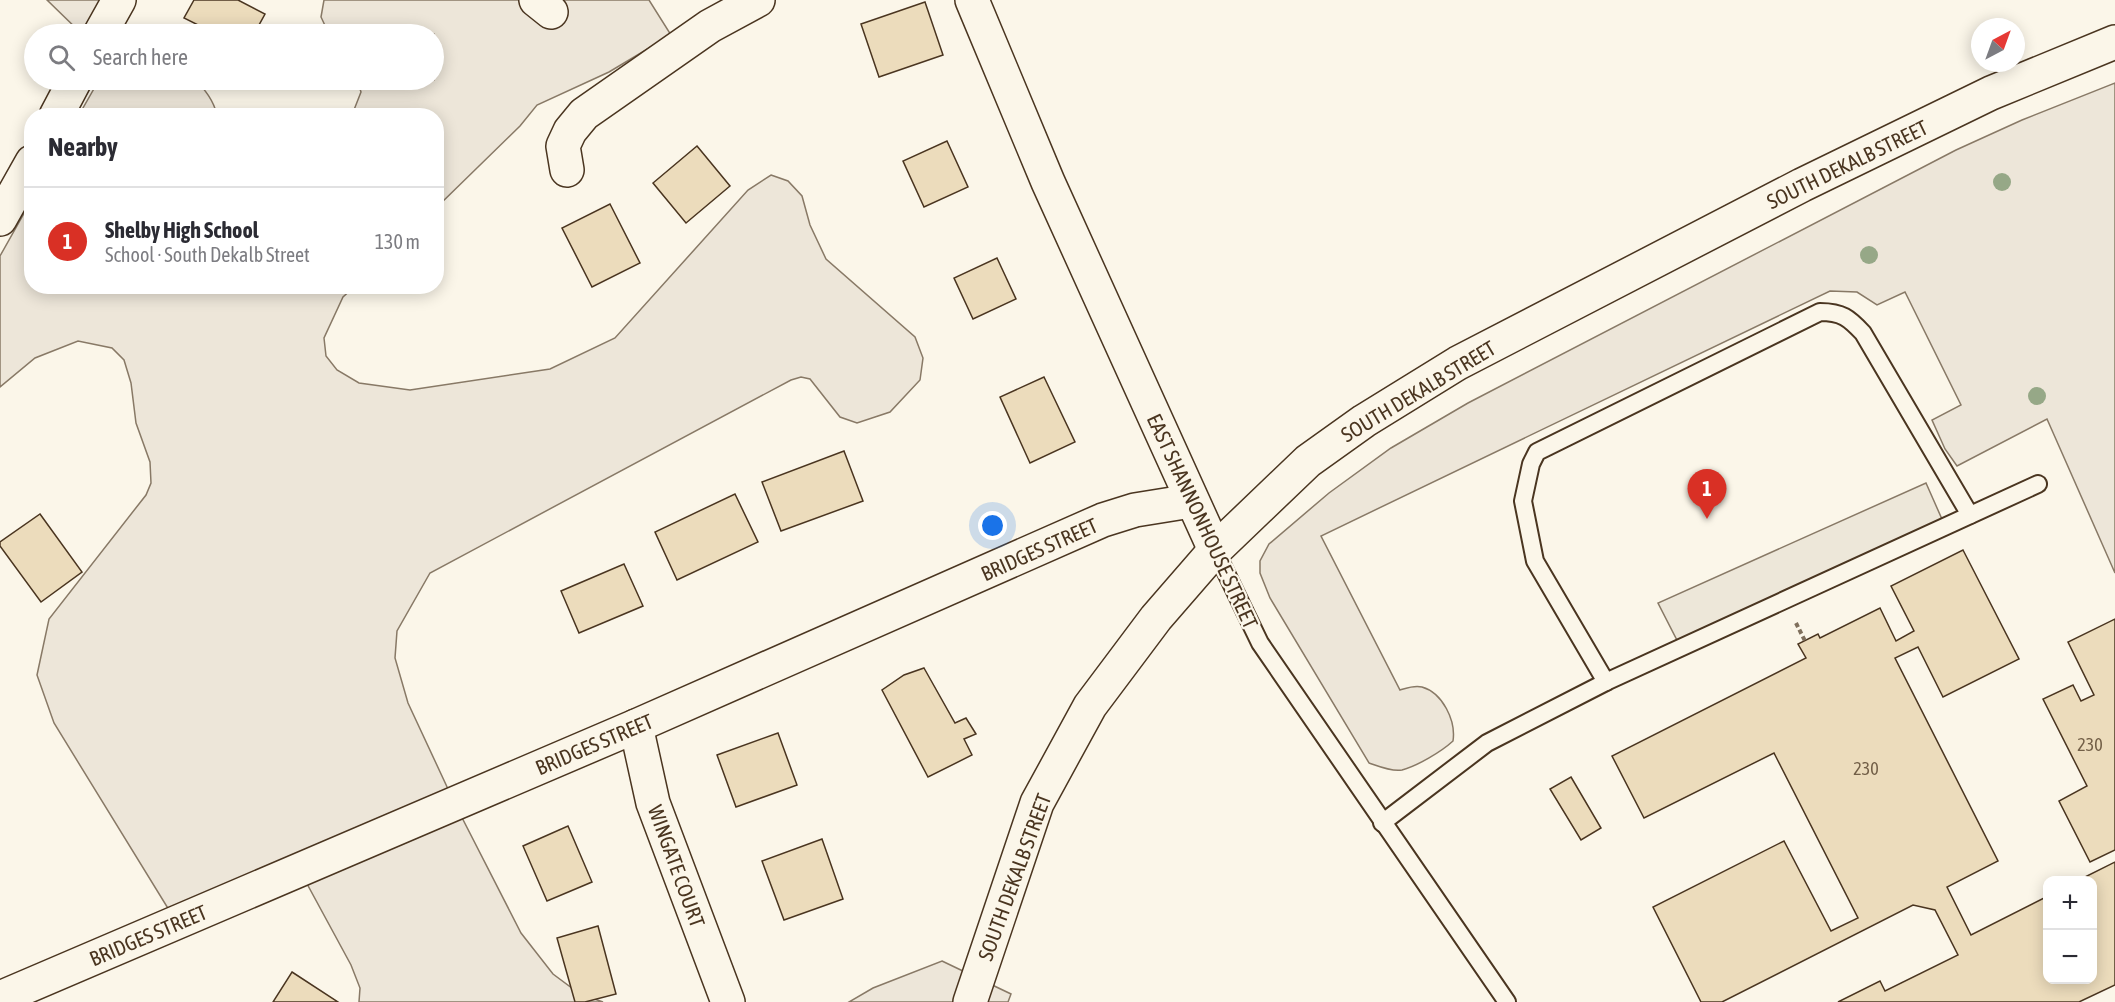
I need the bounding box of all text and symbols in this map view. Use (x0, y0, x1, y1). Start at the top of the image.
north arrow (1971, 18, 2025, 72)
search box (24, 24, 444, 90)
icon: search (45, 41, 78, 74)
text: Search here (93, 44, 188, 70)
street label: SOUTH DEKALB STREET (1763, 115, 1931, 213)
text: Nearby (48, 132, 118, 162)
text: Shelby High School (105, 217, 259, 243)
text: 1 (63, 230, 72, 253)
text: 130 m (375, 230, 420, 253)
text: School · South Dekalb Street (105, 243, 310, 266)
street label: SOUTH DEKALB STREET (1337, 335, 1499, 447)
street label: EAST SHANNONHOUSE STREET (1143, 410, 1263, 632)
pin: 1 (1688, 470, 1726, 519)
your location (978, 511, 1007, 540)
street label: BRIDGES STREET (977, 513, 1101, 585)
street label: BRIDGES STREET (532, 709, 656, 779)
house number: 230 (2077, 734, 2103, 755)
house number: 230 (1853, 758, 1879, 779)
street label: SOUTH DEKALB STREET (973, 790, 1055, 964)
street label: WINGATE COURT (644, 802, 710, 930)
map controls (2043, 876, 2097, 984)
button: + (2043, 876, 2097, 930)
street label: BRIDGES STREET (86, 900, 210, 970)
button: − (2043, 930, 2097, 984)

